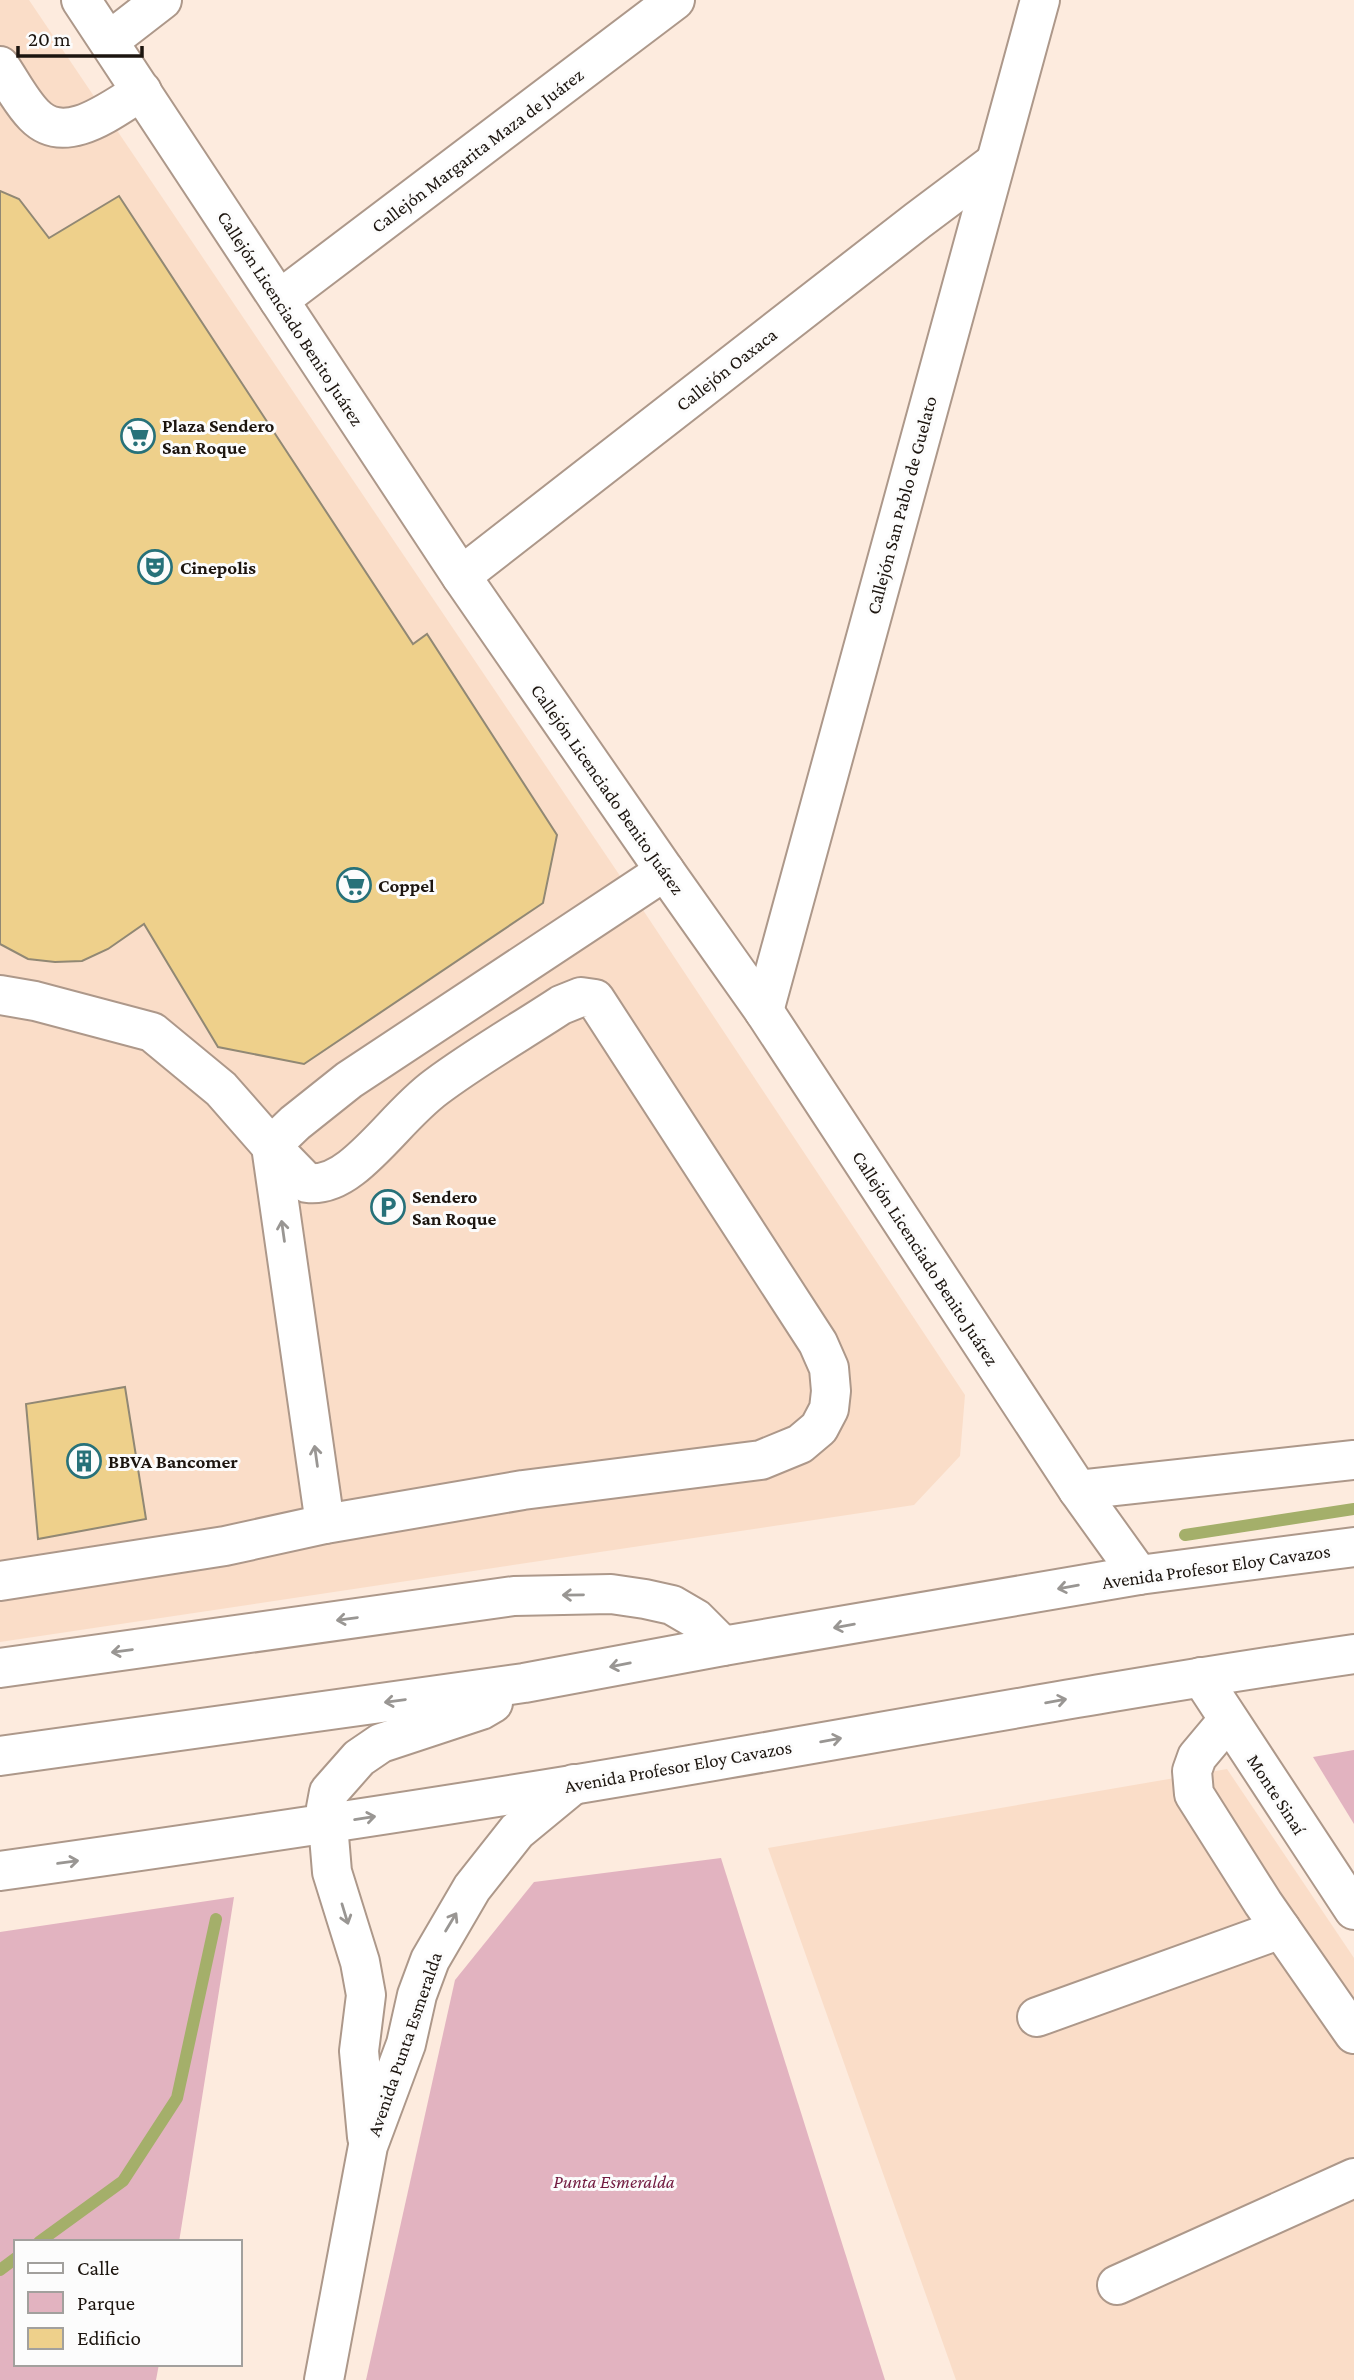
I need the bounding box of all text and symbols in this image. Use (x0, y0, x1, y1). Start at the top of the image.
scale bar (18, 14, 142, 58)
text: 20 m (28, 27, 71, 51)
street label: Callejón Margarita Maza de Juárez (367, 64, 588, 238)
street label: Callejón Licenciado Benito Juárez (212, 207, 368, 430)
street label: Callejón Oaxaca (672, 323, 782, 416)
street label: Callejón San Pablo de Guelato (862, 394, 942, 617)
place label: Plaza Sendero San Roque (162, 415, 275, 458)
supermarket icon: Plaza Sendero San Roque (119, 417, 157, 455)
theatre icon: Cinepolis (136, 548, 174, 586)
place label: Cinepolis (180, 557, 256, 578)
street label: Callejón Licenciado Benito Juárez (526, 680, 688, 899)
supermarket icon: Coppel (335, 866, 373, 904)
place label: Coppel (378, 875, 435, 896)
street label: Callejón Licenciado Benito Juárez (847, 1147, 1003, 1370)
place label: Sendero San Roque (412, 1186, 496, 1229)
parking icon: Sendero San Roque (369, 1188, 407, 1226)
one-way arrow (276, 1220, 289, 1243)
building icon: BBVA Bancomer (65, 1442, 103, 1480)
one-way arrow (309, 1445, 322, 1468)
place label: BBVA Bancomer (108, 1451, 238, 1472)
street label: Avenida Profesor Eloy Cavazos (1101, 1540, 1332, 1593)
one-way arrow (1057, 1581, 1080, 1594)
one-way arrow (561, 1588, 584, 1602)
one-way arrow (336, 1613, 359, 1626)
one-way arrow (833, 1619, 856, 1633)
one-way arrow (111, 1645, 133, 1658)
one-way arrow (609, 1659, 632, 1673)
one-way arrow (1044, 1694, 1067, 1708)
one-way arrow (384, 1695, 407, 1708)
one-way arrow (819, 1733, 842, 1746)
street label: Avenida Profesor Eloy Cavazos (563, 1736, 793, 1797)
street label: Monte Sinaí (1243, 1750, 1311, 1839)
one-way arrow (353, 1811, 376, 1824)
one-way arrow (56, 1855, 78, 1868)
one-way arrow (340, 1903, 352, 1925)
one-way arrow (444, 1913, 458, 1933)
street label: Avenida Punta Esmeralda (363, 1949, 446, 2139)
park label: Punta Esmeralda (553, 2171, 675, 2192)
legend (14, 2240, 242, 2366)
text: Calle (77, 2256, 119, 2280)
text: Parque (77, 2291, 135, 2315)
text: Edificio (77, 2326, 141, 2350)

